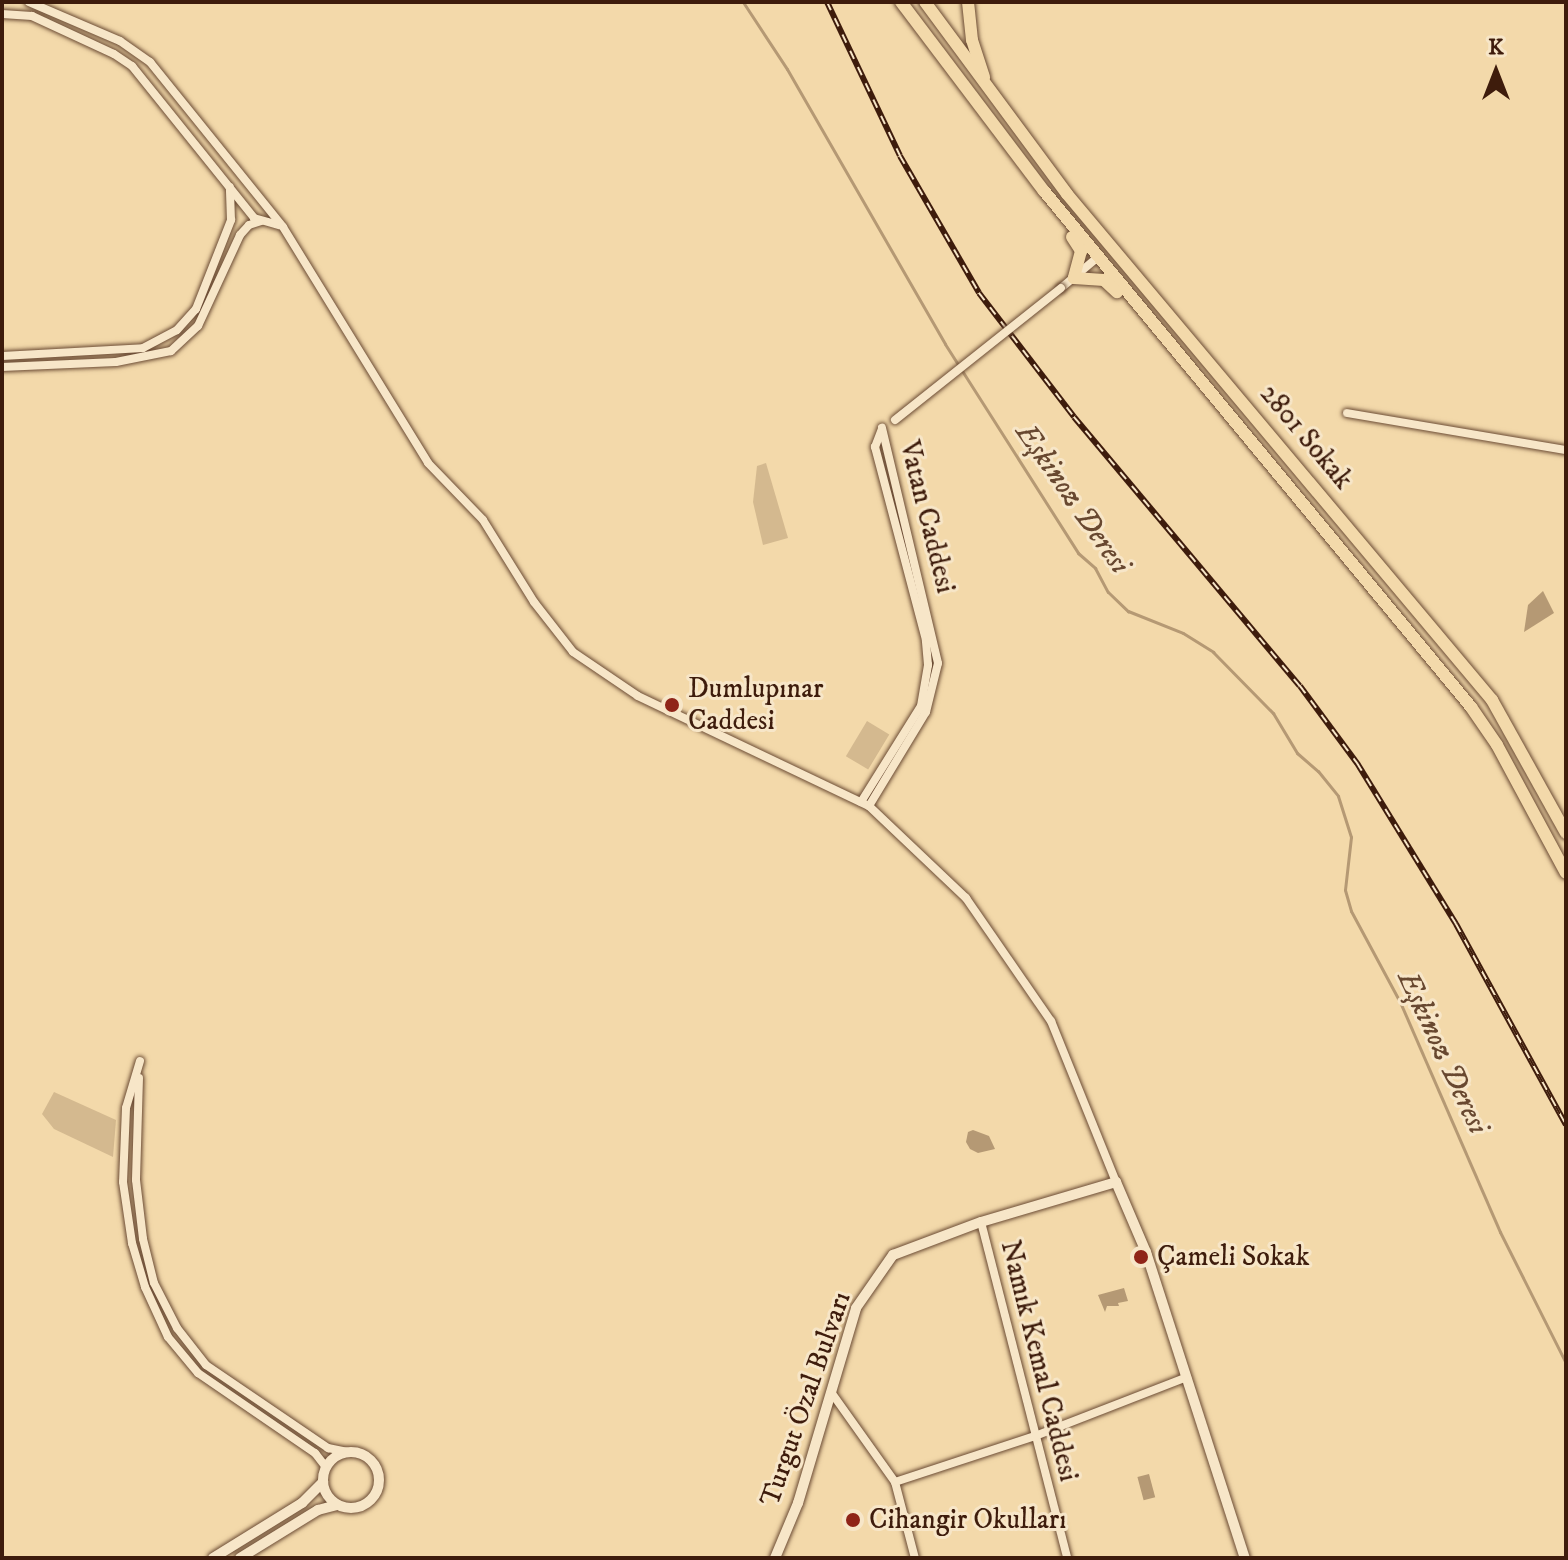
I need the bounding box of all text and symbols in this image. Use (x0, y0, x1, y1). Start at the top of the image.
north arrow (1456, 32, 1536, 112)
text: K (1488, 34, 1504, 61)
street label: 2801 Sokak (1252, 378, 1360, 496)
water label: Eşkinoz Deresi (1007, 417, 1137, 581)
street label: Vatan Caddesi (892, 437, 962, 597)
place label: Dumlupınar Caddesi (688, 672, 823, 738)
marker: Dumlupınar Caddesi (663, 696, 681, 714)
water label: Eşkinoz Deresi (1389, 966, 1495, 1140)
street label: Namık Kemal Caddesi (993, 1237, 1085, 1485)
place label: Çameli Sokak (1157, 1240, 1310, 1274)
marker: Çameli Sokak (1132, 1248, 1150, 1266)
street label: Turgut Özal Bulvarı (754, 1287, 858, 1511)
place label: Cihangir Okulları (869, 1503, 1066, 1537)
marker: Cihangir Okulları (844, 1511, 862, 1529)

